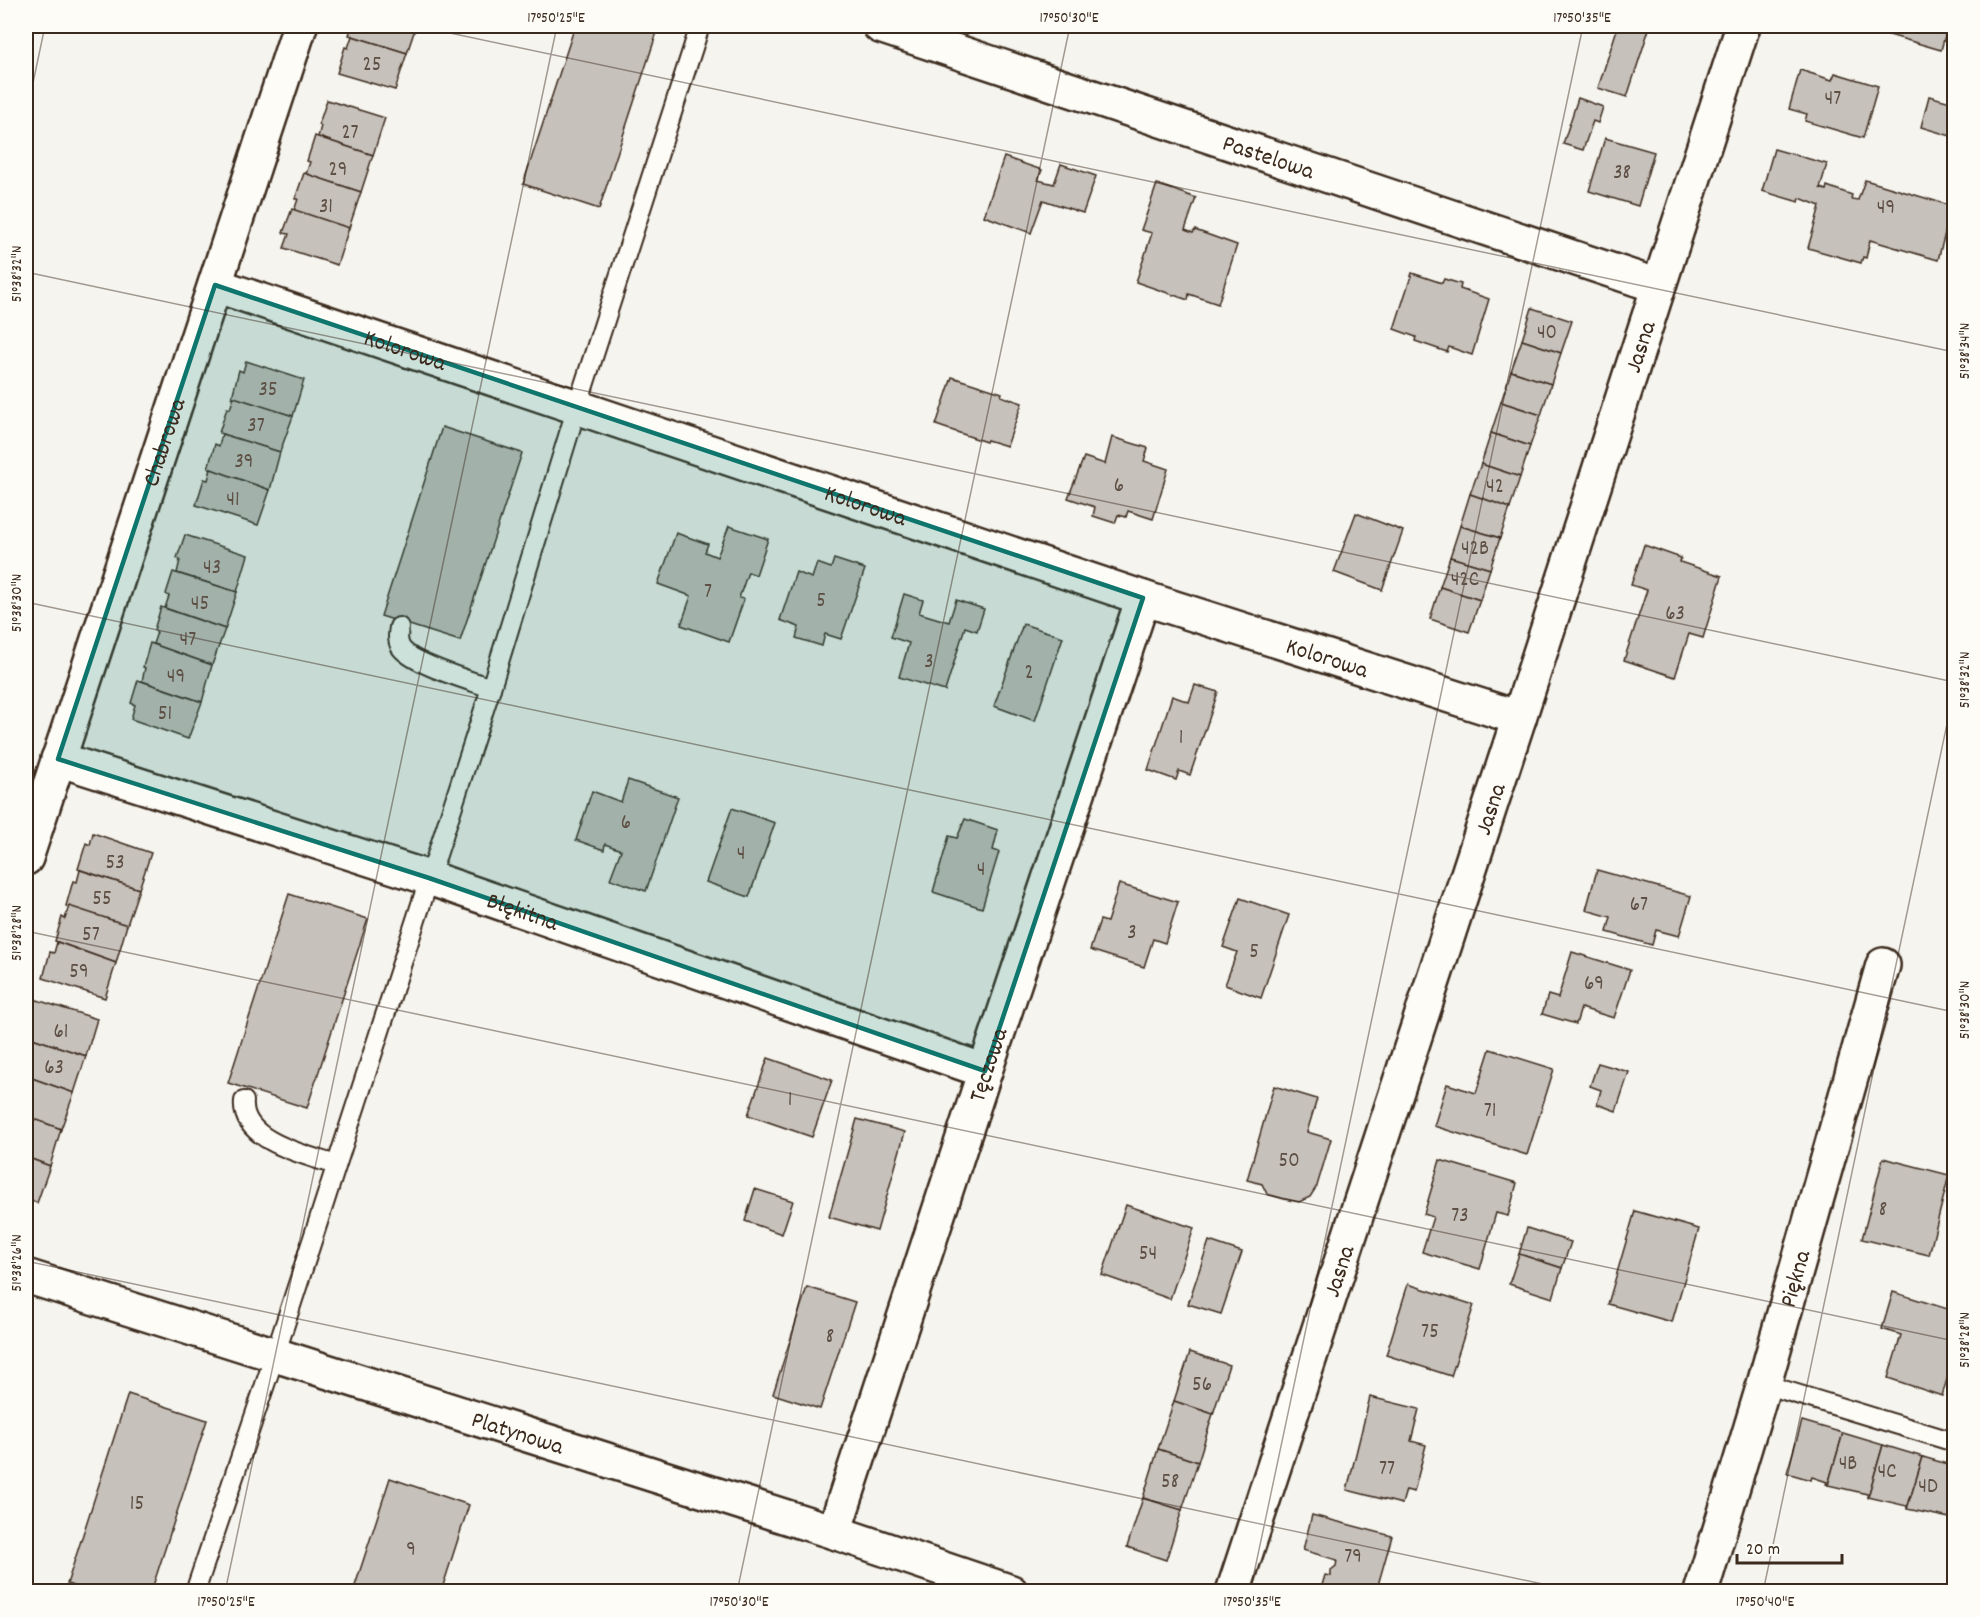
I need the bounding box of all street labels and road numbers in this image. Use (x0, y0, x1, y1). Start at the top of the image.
street label: Pastelowa (1218, 128, 1319, 190)
street label: Jasna (1618, 317, 1667, 378)
street label: Kolorowa (359, 322, 451, 382)
street label: Chabrowa (135, 394, 196, 491)
street label: Kolorowa (820, 478, 911, 537)
street label: Kolorowa (1281, 631, 1373, 689)
street label: Jasna (1468, 779, 1517, 840)
street label: Błękitna (482, 885, 563, 942)
street label: Tęczowa (962, 1023, 1018, 1107)
street label: Jasna (1317, 1241, 1366, 1302)
street label: Piękna (1773, 1246, 1821, 1312)
street label: Platynowa (467, 1404, 568, 1465)

